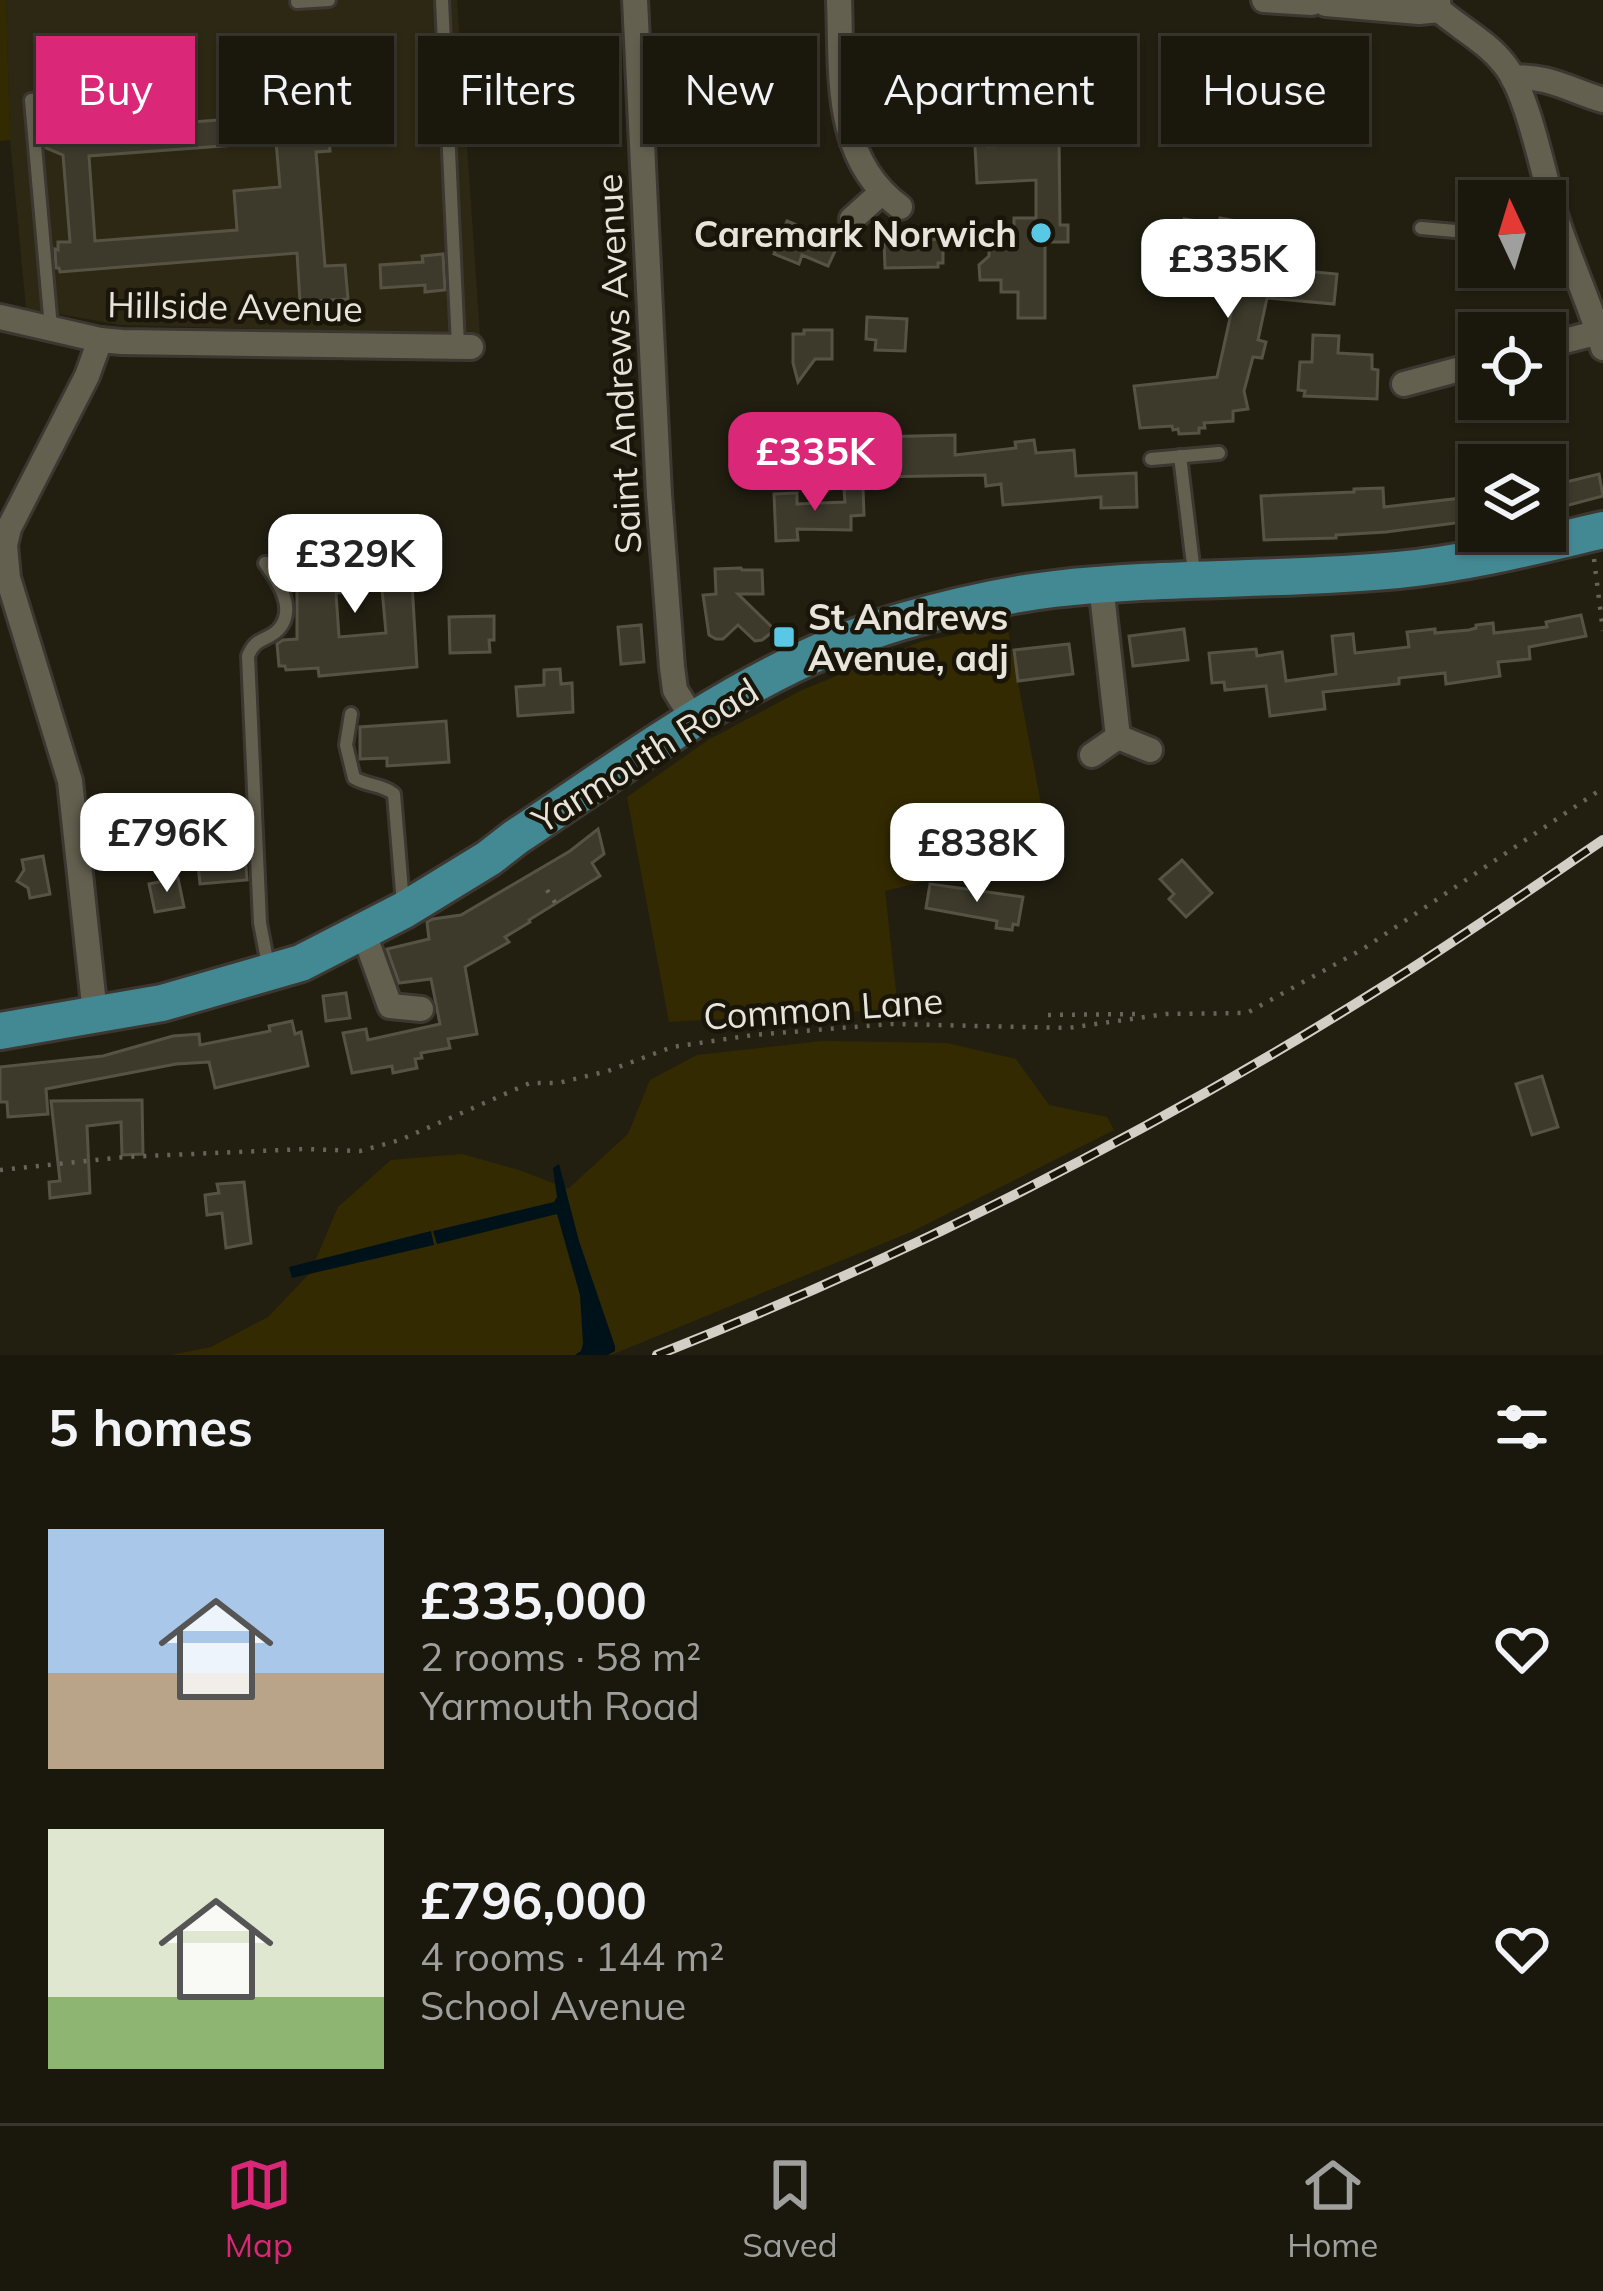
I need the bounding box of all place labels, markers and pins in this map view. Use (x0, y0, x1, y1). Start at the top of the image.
place label: Caremark Norwich (694, 211, 1017, 256)
pin: £335K (1144, 219, 1312, 321)
marker: Caremark Norwich (1028, 220, 1054, 246)
pin: £335K (731, 412, 899, 514)
pin: £329K (271, 514, 439, 616)
place label: St Andrews Avenue, adj (808, 594, 1009, 680)
marker: St Andrews Avenue, adj (771, 624, 797, 650)
pin: £796K (83, 793, 251, 895)
pin: £838K (893, 803, 1061, 905)

